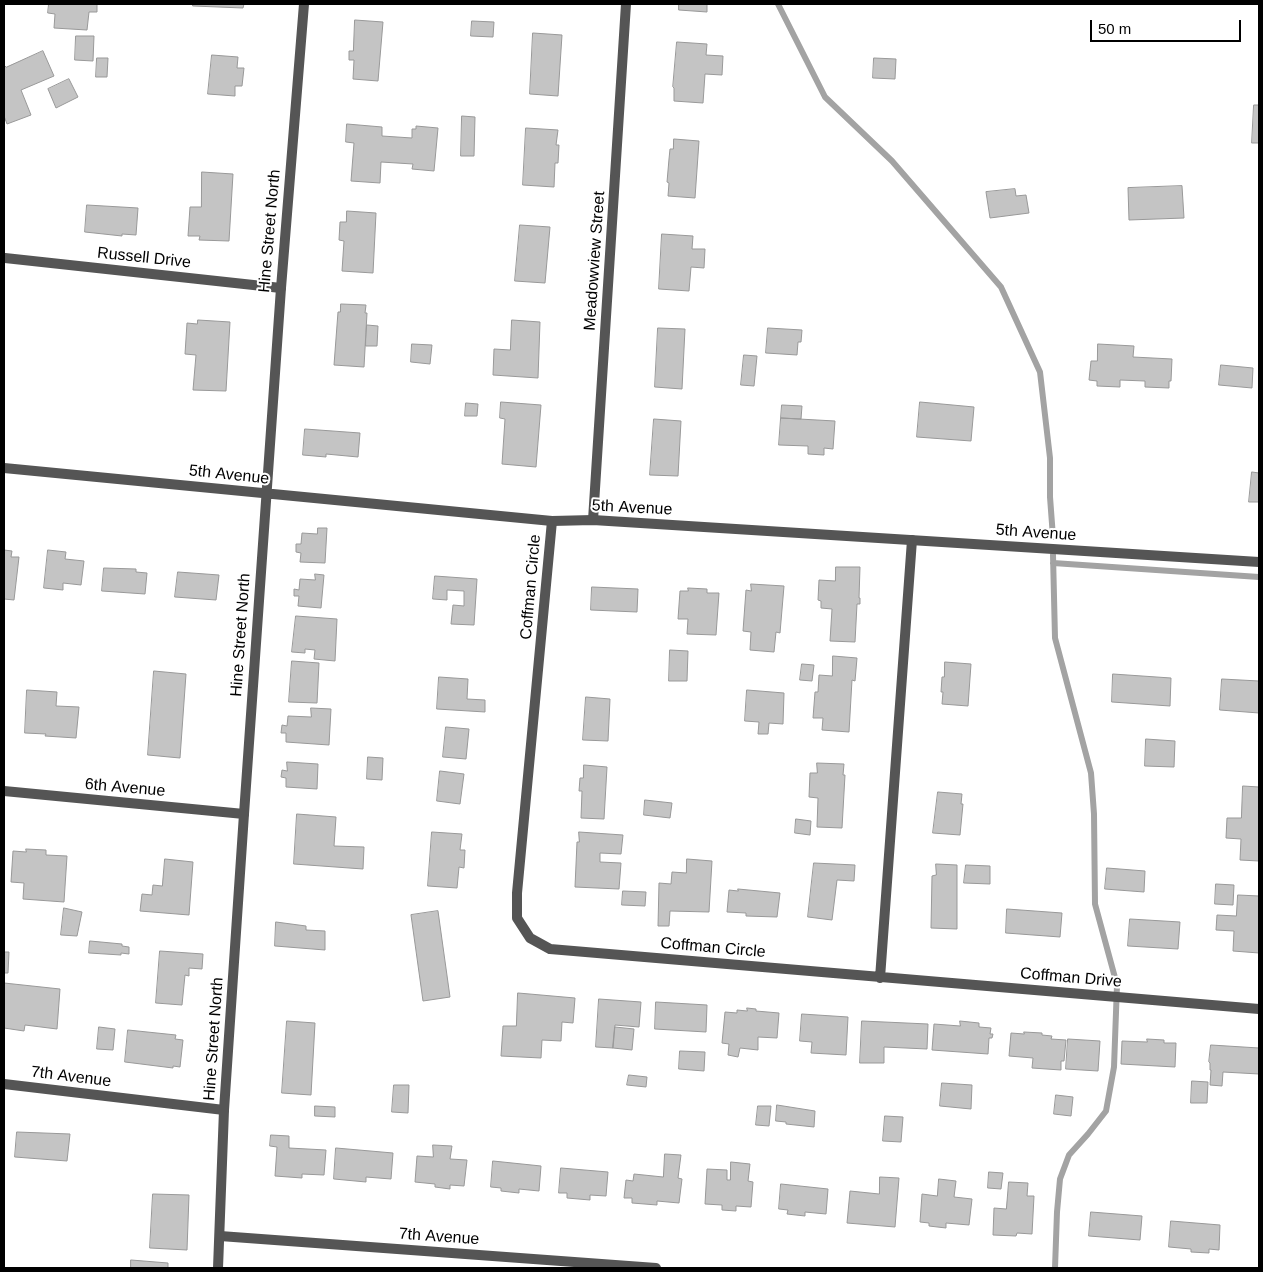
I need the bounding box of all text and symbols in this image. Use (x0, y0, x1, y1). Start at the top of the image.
scale bar (1093, 10, 1244, 42)
text: 50 m (1098, 20, 1131, 37)
street label: Hine Street North (255, 169, 285, 293)
street label: Meadowview Street (581, 191, 609, 331)
street label: Russell Drive (96, 244, 192, 272)
street label: 5th Avenue (188, 461, 270, 489)
street label: 5th Avenue (591, 496, 673, 520)
street label: 5th Avenue (995, 521, 1077, 545)
street label: Coffman Circle (517, 534, 545, 640)
street label: Hine Street North (227, 573, 255, 697)
street label: 6th Avenue (84, 775, 166, 801)
street label: Coffman Circle (660, 934, 766, 962)
street label: Coffman Drive (1019, 964, 1123, 992)
street label: Hine Street North (200, 977, 228, 1101)
street label: 7th Avenue (30, 1063, 112, 1091)
street label: 7th Avenue (398, 1225, 480, 1249)

